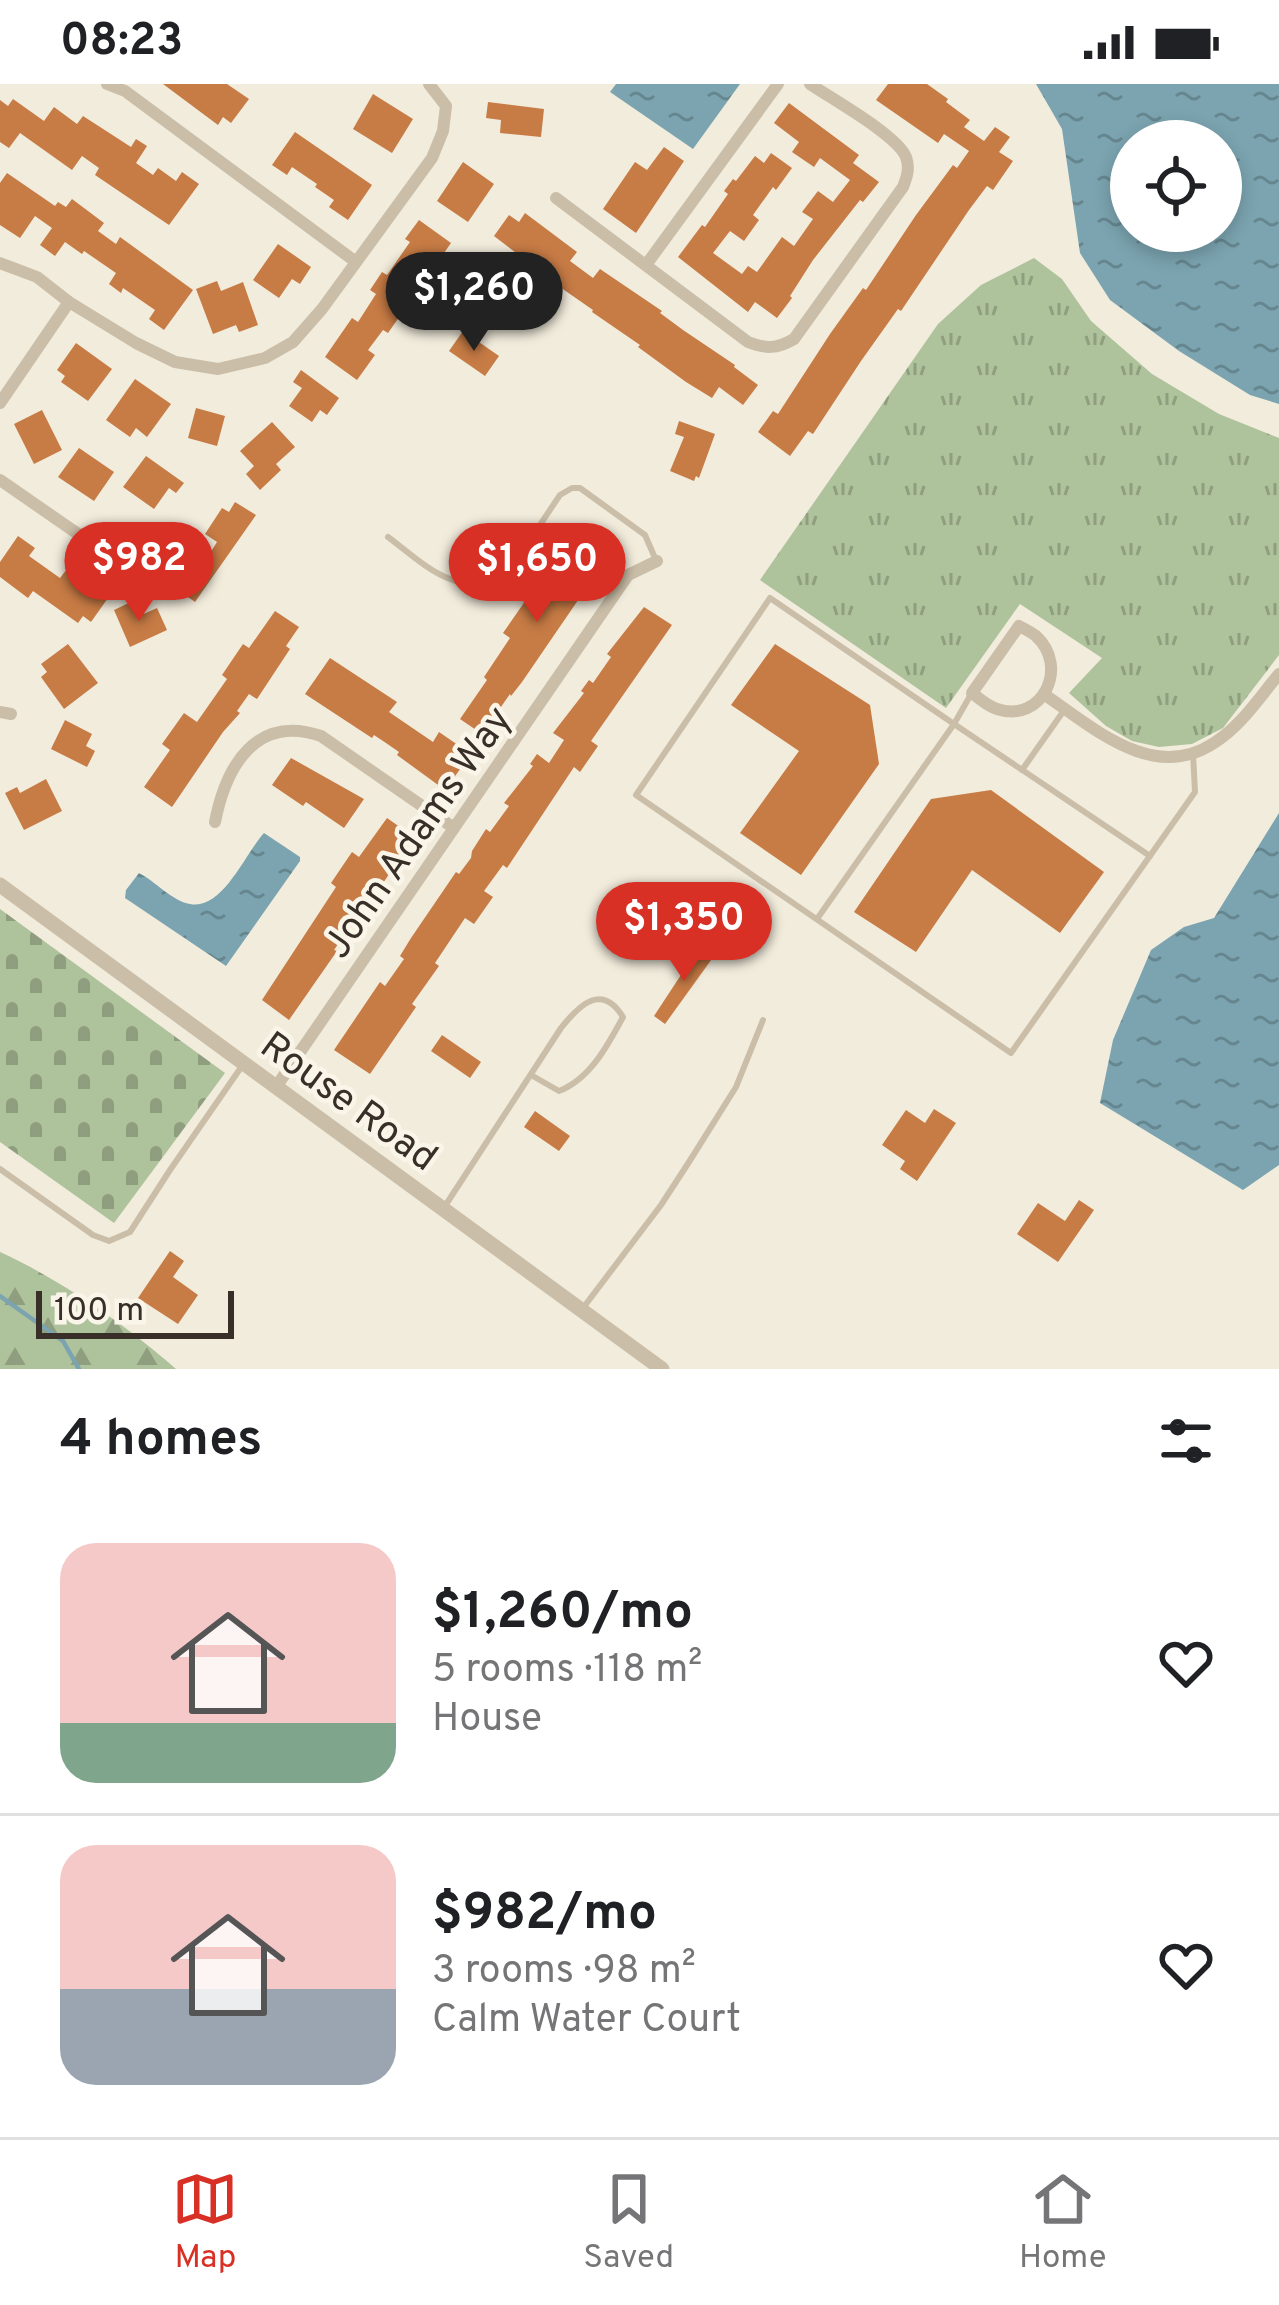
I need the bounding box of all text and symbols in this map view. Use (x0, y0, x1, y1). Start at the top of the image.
text: 08:23 (60, 14, 183, 71)
map controls (1110, 120, 1242, 252)
button: locate (1110, 120, 1242, 252)
pin: $1,260 (376, 252, 572, 354)
text: $1,260 (413, 266, 535, 315)
pin: $982 (68, 522, 210, 624)
pin: $1,650 (439, 523, 635, 625)
text: $982 (91, 536, 187, 585)
text: $1,650 (476, 537, 598, 586)
street label: John Adams Way (315, 698, 525, 969)
pin: $1,350 (586, 882, 782, 984)
text: $1,350 (623, 896, 745, 945)
street label: Rouse Road (249, 1023, 445, 1184)
scale bar (36, 1285, 234, 1338)
text: 100 m (54, 1291, 144, 1333)
icon: filters (1153, 1408, 1219, 1474)
text: 4 homes (60, 1409, 262, 1474)
text: $1,260/mo (432, 1582, 693, 1647)
icon: home (156, 1591, 300, 1735)
icon: heart (1153, 1630, 1219, 1696)
text: 5 rooms · 118 m² (432, 1647, 702, 1696)
text: House (432, 1696, 542, 1745)
text: $982/mo (432, 1883, 657, 1948)
icon: home (156, 1893, 300, 2037)
icon: heart (1153, 1932, 1219, 1998)
text: 3 rooms · 98 m² (432, 1948, 696, 1997)
text: Calm Water Court (432, 1997, 741, 2046)
tab: Map (172, 2166, 238, 2280)
tab: Saved (583, 2166, 674, 2280)
tab: Home (1019, 2166, 1107, 2280)

